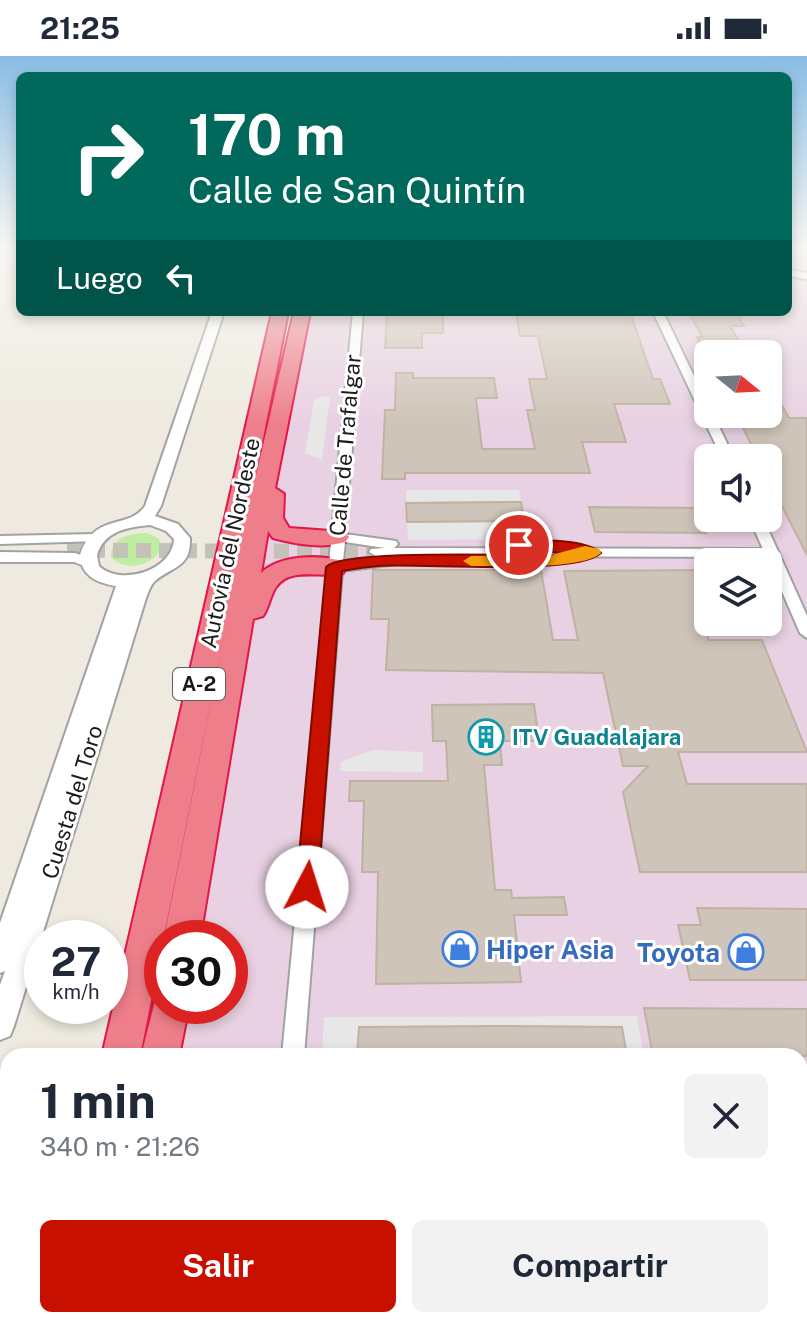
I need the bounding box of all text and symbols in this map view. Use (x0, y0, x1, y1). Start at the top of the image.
text: 21:25 (40, 10, 120, 46)
text: 170 m (188, 102, 345, 168)
icon: right (56, 104, 160, 208)
text: Calle de San Quintín (188, 169, 526, 211)
icon: left (159, 256, 203, 300)
text: Luego (56, 260, 143, 296)
north arrow (694, 340, 782, 428)
map controls (694, 340, 782, 636)
street label: Calle de Trafalgar (324, 353, 366, 537)
street label: Autovía del Nordeste (195, 435, 265, 651)
button: sound (694, 444, 782, 532)
pin (485, 511, 553, 579)
icon: arrive (497, 523, 541, 567)
button: layers (694, 548, 782, 636)
road number: A-2 (173, 668, 225, 700)
building icon: ITV Guadalajara (467, 718, 505, 756)
street label: Cuesta del Toro (36, 722, 108, 882)
place label: ITV Guadalajara (512, 724, 681, 750)
position arrow (265, 845, 349, 929)
speed limit sign: 30 (144, 920, 248, 1024)
shop icon: Hiper Asia (441, 930, 479, 968)
shop icon: Toyota (727, 933, 765, 971)
place label: Hiper Asia (486, 934, 614, 965)
place label: Toyota (637, 937, 720, 968)
text: 27 (51, 938, 101, 985)
text: km/h (52, 980, 100, 1004)
text: 1 min (40, 1072, 156, 1129)
button: close (684, 1074, 768, 1158)
text: 340 m · 21:26 (40, 1131, 200, 1162)
button: Salir (40, 1220, 396, 1312)
button: Compartir (412, 1220, 768, 1312)

